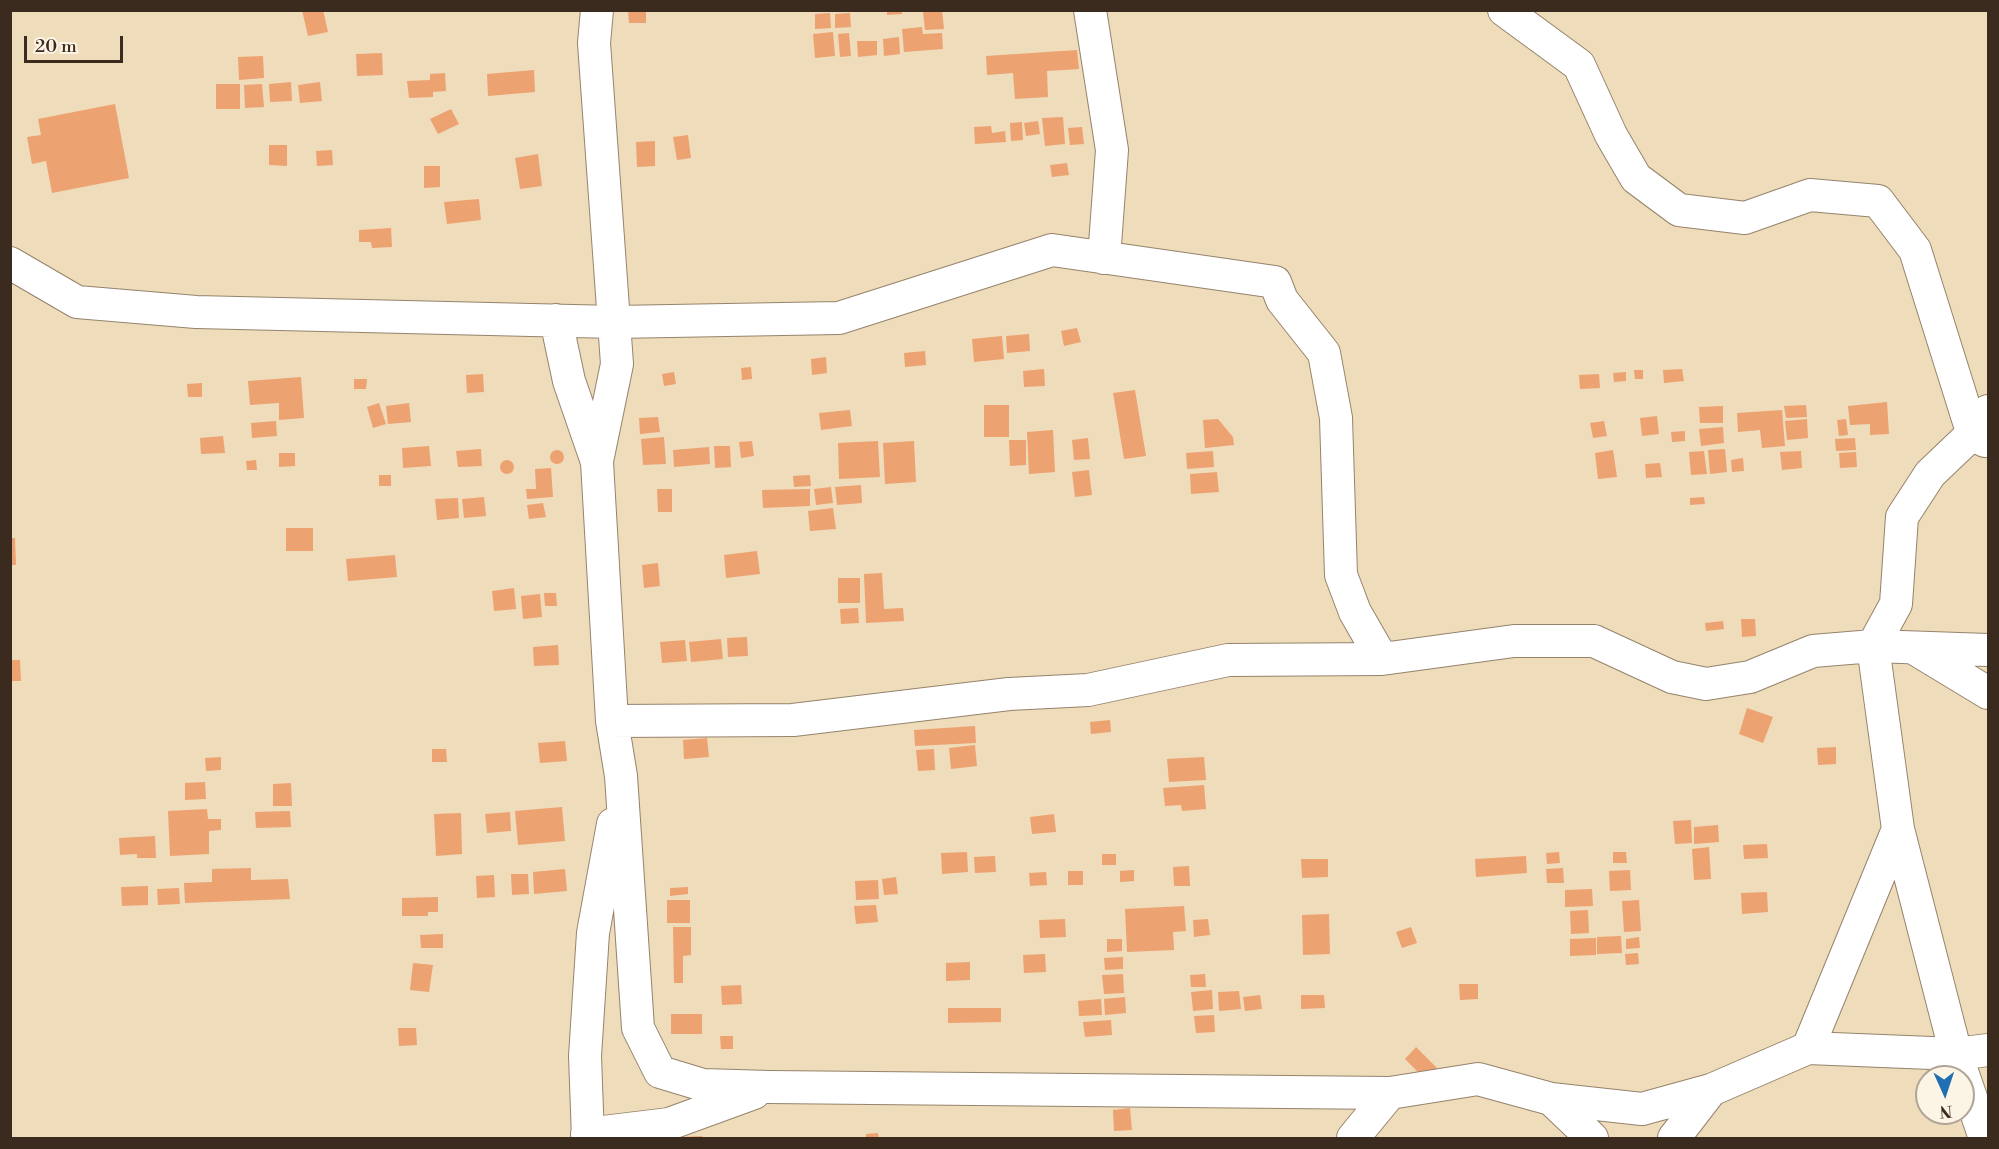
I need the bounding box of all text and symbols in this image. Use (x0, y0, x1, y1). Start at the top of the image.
scale bar (27, 24, 126, 62)
text: 20 m (35, 35, 77, 58)
north arrow (1915, 1065, 1975, 1125)
text: N (1939, 1101, 1953, 1121)

